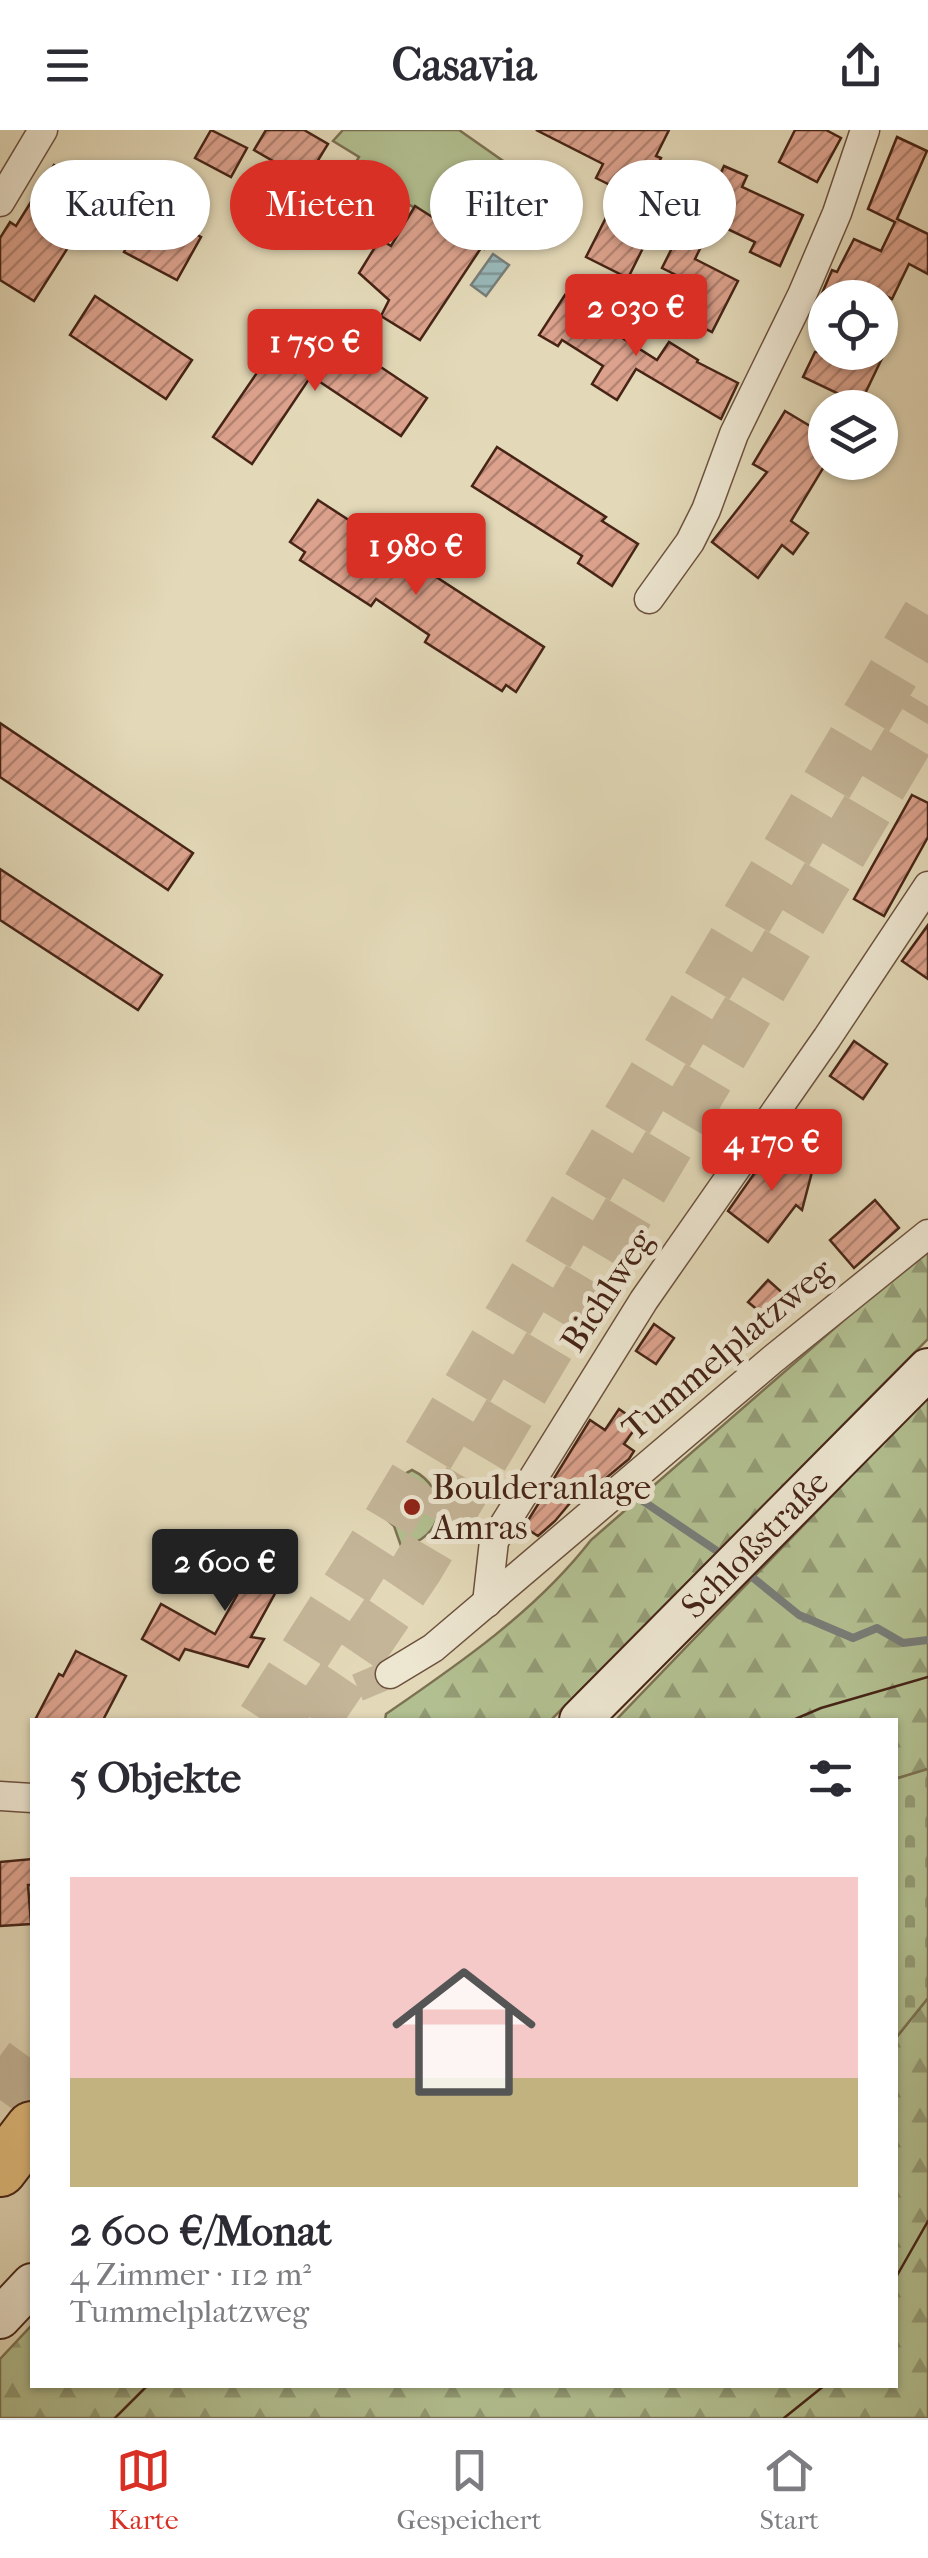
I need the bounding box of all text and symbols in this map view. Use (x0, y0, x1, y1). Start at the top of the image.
icon: menu (40, 38, 95, 93)
icon: share (833, 38, 888, 93)
text: Casavia (392, 39, 536, 92)
chip: Kaufen (30, 160, 210, 250)
chip: Mieten (230, 160, 410, 250)
chip: Filter (430, 160, 583, 250)
chip: Neu (603, 160, 736, 250)
pin: 2 030 € (544, 274, 728, 359)
map controls (808, 280, 898, 480)
button: locate (808, 280, 898, 370)
text: 2 030 € (587, 288, 685, 325)
pin: 1 750 € (223, 309, 407, 394)
text: 1 750 € (270, 323, 360, 360)
button: layers (808, 390, 898, 480)
pin: 1 980 € (324, 513, 508, 598)
text: 1 980 € (369, 527, 463, 564)
pin: 4 170 € (680, 1109, 864, 1194)
text: 4 170 € (724, 1123, 820, 1160)
street label: Bichlweg (553, 1221, 662, 1360)
street label: Tummelplatzweg (614, 1249, 841, 1449)
street label: Schloßstraße (673, 1462, 837, 1627)
place label: Boulderanlage Amras (430, 1467, 651, 1548)
marker: Boulderanlage Amras (401, 1496, 423, 1518)
pin: 2 600 € (133, 1529, 317, 1614)
text: 2 600 € (174, 1543, 276, 1580)
icon: filters (803, 1751, 858, 1806)
text: 5 Objekte (70, 1754, 241, 1803)
icon: home (374, 1942, 554, 2122)
text: 2 600 €/Monat (70, 2207, 332, 2256)
text: 4 Zimmer · 112 m² (70, 2256, 311, 2293)
text: Tummelplatzweg (70, 2293, 309, 2330)
tab: Karte (109, 2443, 179, 2536)
tab: Gespeichert (397, 2443, 541, 2536)
tab: Start (760, 2443, 819, 2536)

